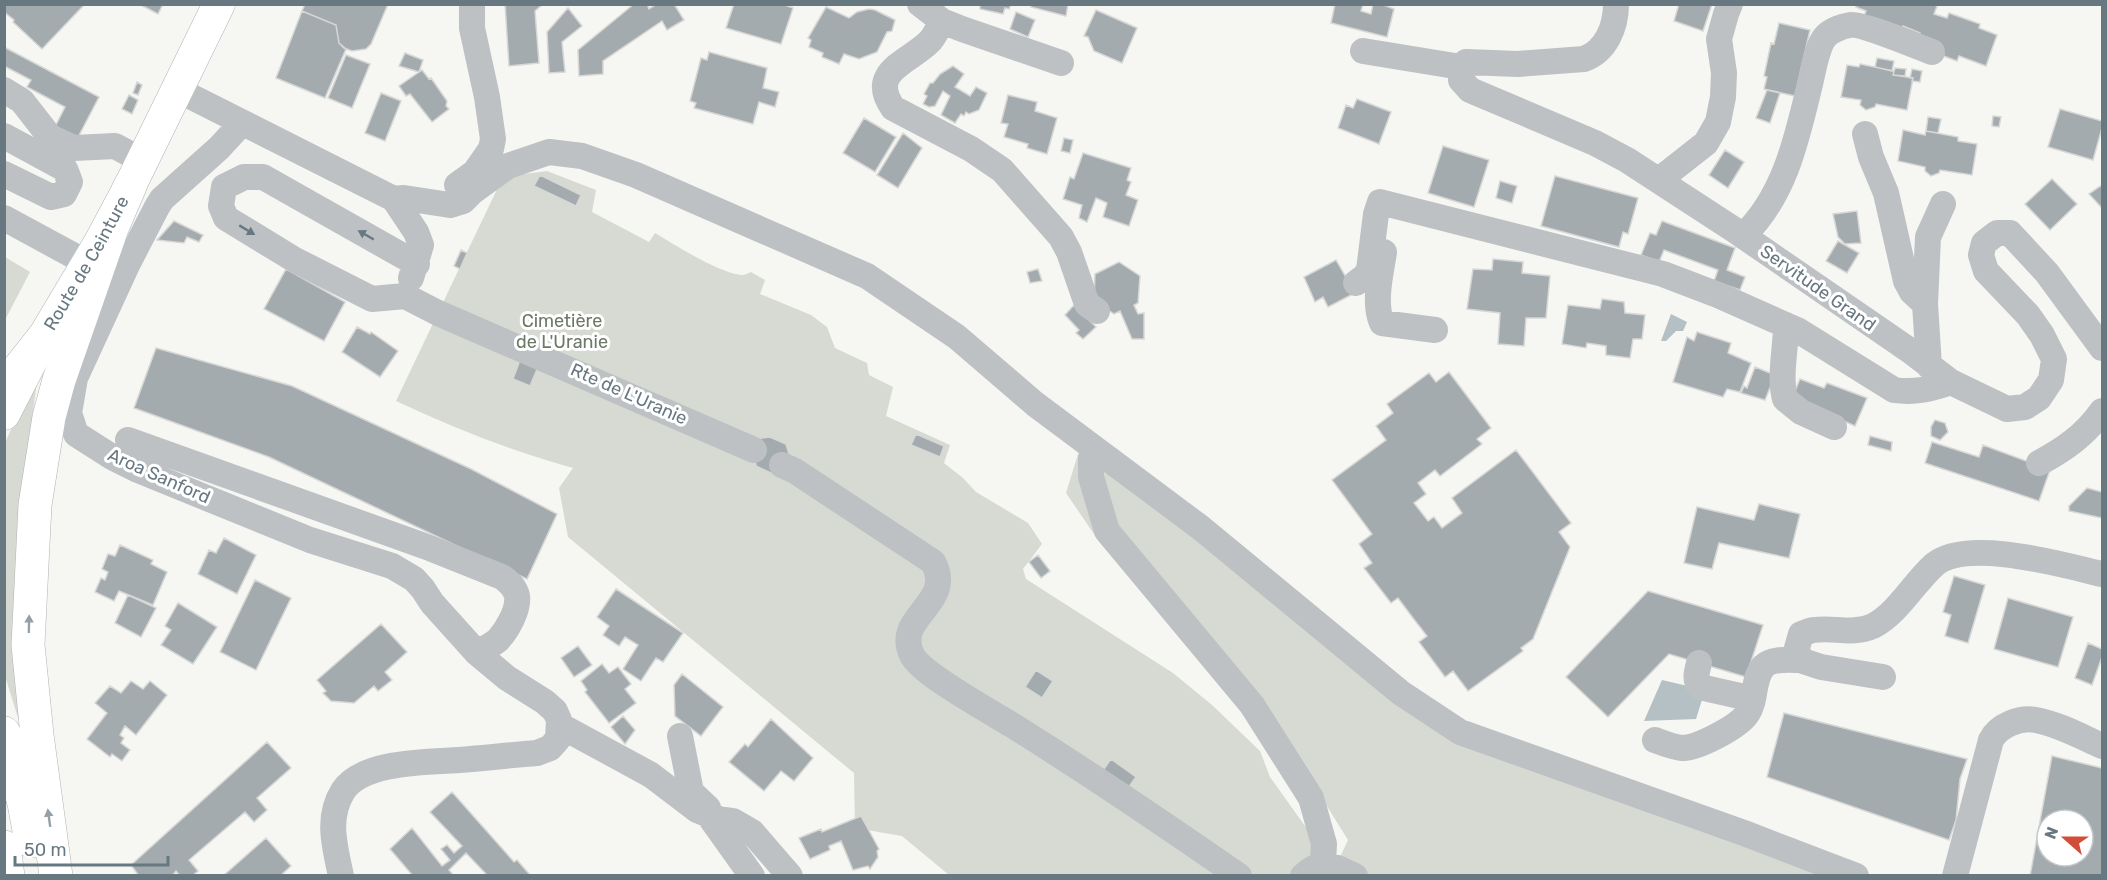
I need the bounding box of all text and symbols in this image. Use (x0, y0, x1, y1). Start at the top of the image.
street label: Route de Ceinture (39, 192, 134, 334)
one-way arrow (239, 225, 255, 236)
one-way arrow (357, 230, 374, 240)
street label: Servitude Grand (1756, 240, 1880, 336)
park label: Cimetière de L'Uranie (516, 310, 608, 353)
street label: Rte de L'Uranie (567, 358, 691, 430)
street label: Aroa Sanford (104, 444, 214, 508)
one-way arrow (24, 614, 34, 633)
one-way arrow (44, 808, 53, 827)
north arrow (2035, 808, 2095, 868)
text: N (2041, 824, 2062, 842)
scale bar (15, 829, 168, 867)
text: 50 m (24, 839, 67, 861)

